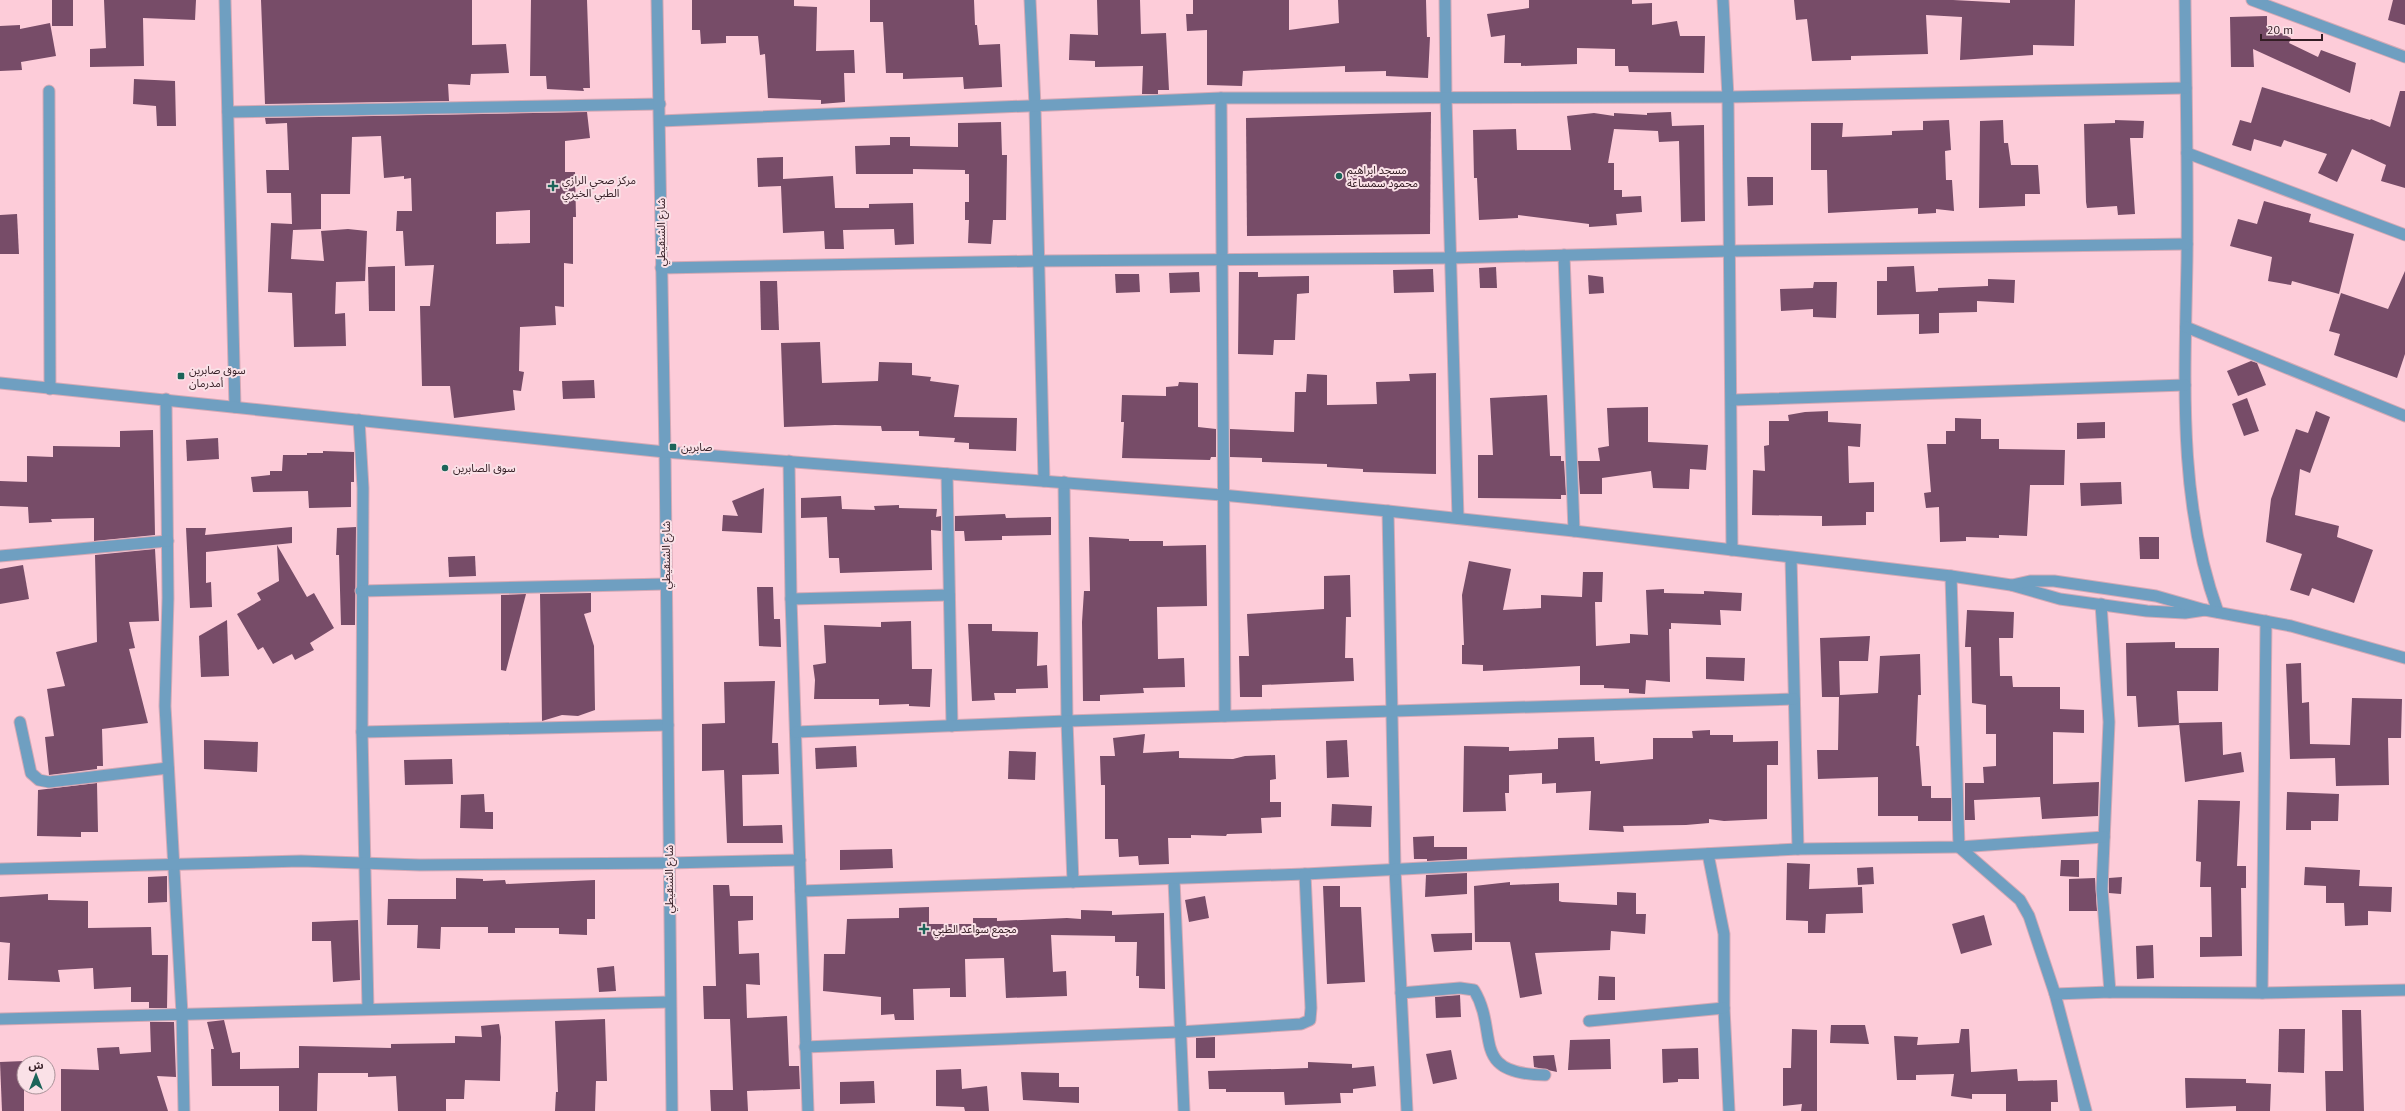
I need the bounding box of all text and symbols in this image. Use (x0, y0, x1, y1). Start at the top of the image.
scale bar (2261, 16, 2322, 42)
text: 20 m (2267, 22, 2293, 37)
place label: مسجد ابراهيم محمود سمساعة (1347, 163, 1418, 190)
marker: مسجد ابراهيم محمود سمساعة (1334, 171, 1344, 181)
place label: مركز صحي الرازي الطبي الخيري (562, 173, 636, 203)
marker: مركز صحي الرازي الطبي الخيري (547, 180, 559, 192)
street label: شارع الشنقيطي (654, 197, 671, 266)
place label: سوق صابرين أمدرمان (189, 363, 246, 390)
marker: سوق صابرين أمدرمان (176, 371, 186, 381)
place label: صابرين (681, 440, 713, 454)
marker: صابرين (668, 442, 678, 452)
place label: سوق الصابرين (453, 461, 516, 475)
marker: سوق الصابرين (440, 463, 450, 473)
street label: شارع الشنقيطي (659, 520, 676, 589)
street label: شارع الشنقيطي (662, 844, 679, 913)
place label: مجمع سواعد الطبي (933, 922, 1017, 939)
marker: مجمع سواعد الطبي (918, 923, 930, 935)
north arrow (16, 1055, 56, 1095)
text: ش (28, 1058, 44, 1072)

